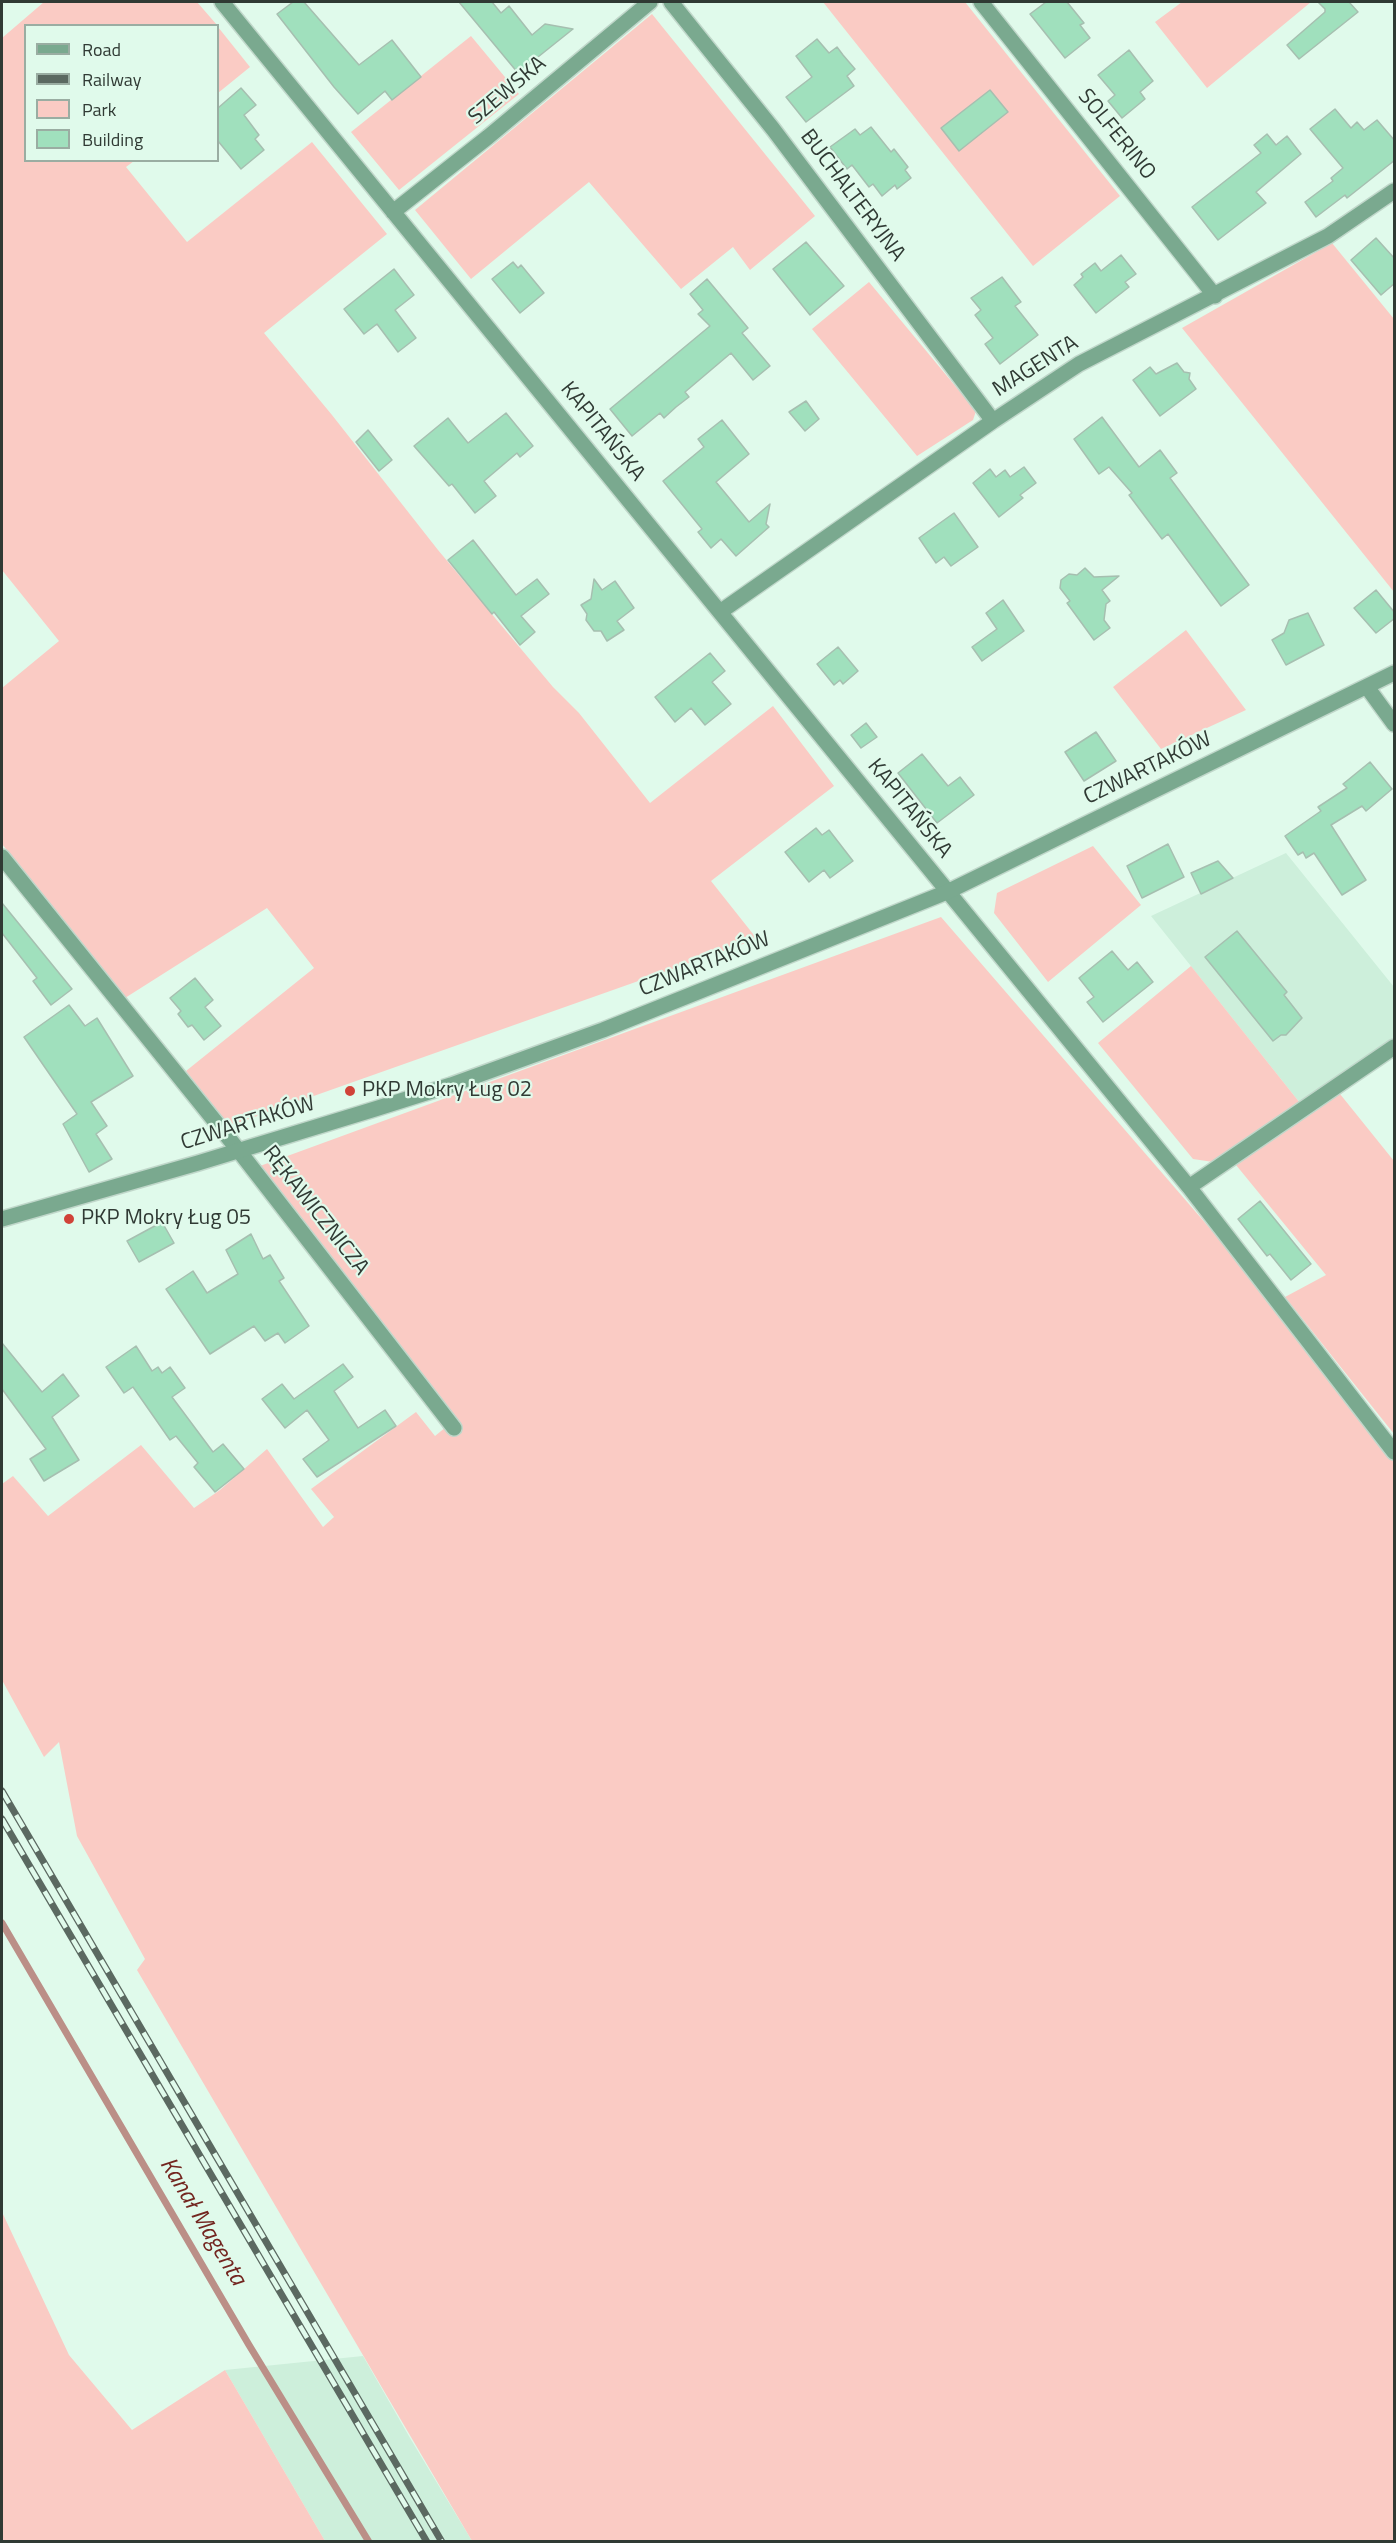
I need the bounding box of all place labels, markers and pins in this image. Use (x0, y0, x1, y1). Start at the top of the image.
place label: PKP Mokry Ług 02 (362, 1078, 532, 1104)
marker: PKP Mokry Ług 02 (343, 1084, 357, 1098)
place label: PKP Mokry Ług 05 (81, 1206, 251, 1232)
marker: PKP Mokry Ług 05 (62, 1212, 76, 1226)

